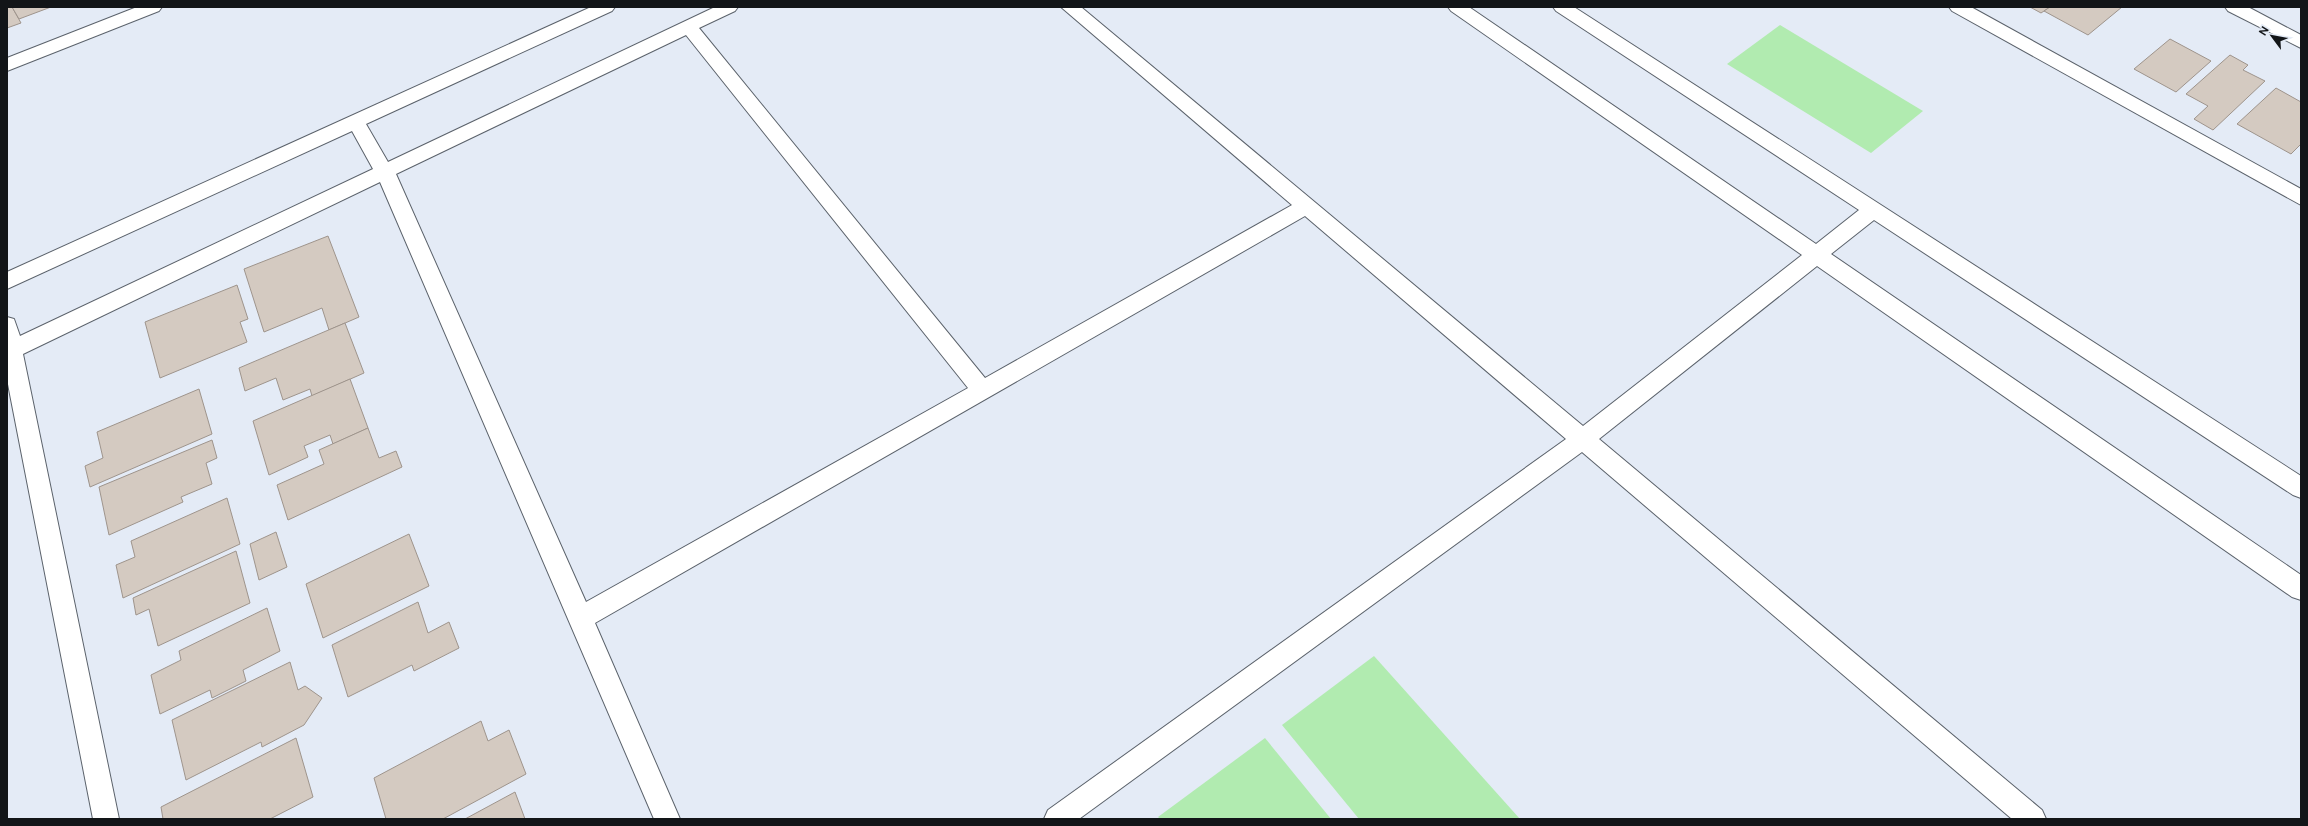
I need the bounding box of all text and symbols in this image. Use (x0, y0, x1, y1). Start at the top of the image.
north arrow (2252, 16, 2292, 56)
text: N (2256, 24, 2272, 38)

